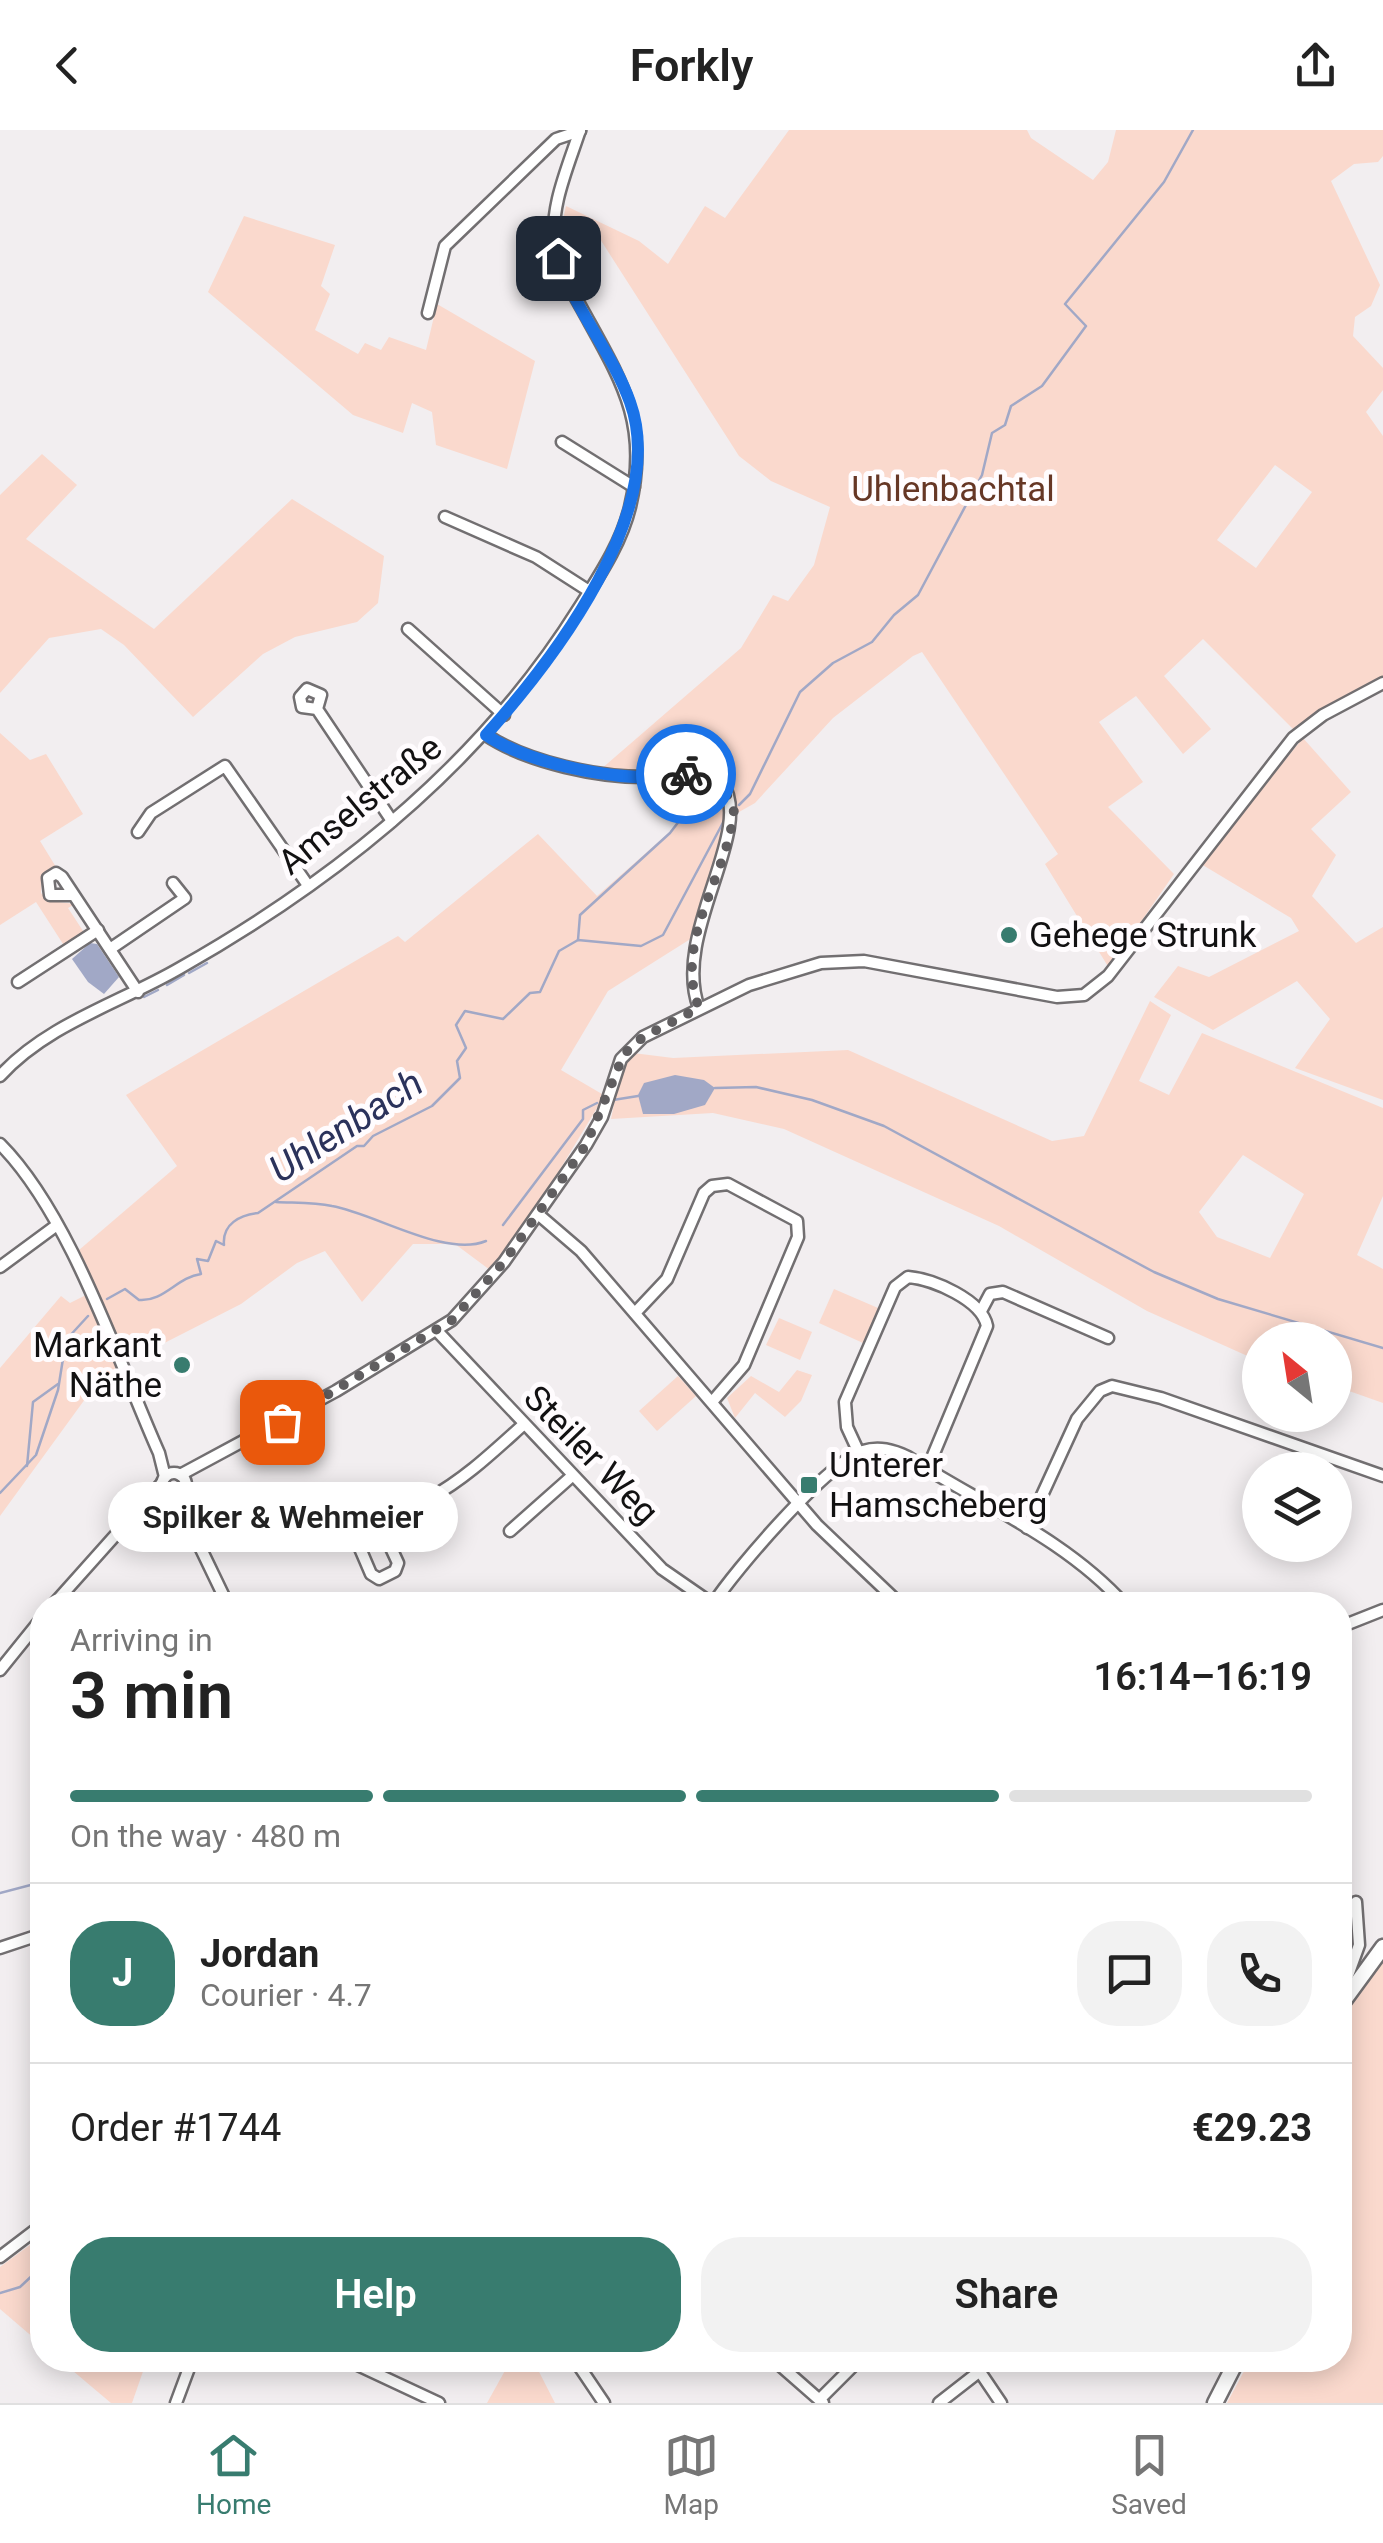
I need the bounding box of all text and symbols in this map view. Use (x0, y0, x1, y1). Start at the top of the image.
icon: back (40, 38, 95, 93)
icon: share (1288, 38, 1343, 93)
text: Forkly (630, 39, 753, 92)
pin (516, 216, 601, 301)
icon: home (531, 231, 586, 286)
park label: Uhlenbachtal (851, 469, 1055, 510)
courier (636, 724, 736, 824)
street label: Amselstraße (270, 727, 450, 883)
icon: bike (659, 747, 714, 802)
place label: Gehege Strunk (1029, 915, 1257, 956)
marker: Gehege Strunk (998, 924, 1020, 946)
water label: Uhlenbach (261, 1060, 431, 1192)
north arrow (1242, 1322, 1352, 1432)
map controls (1242, 1322, 1352, 1562)
place label: Markant Näthe (33, 1325, 162, 1406)
marker: Markant Näthe (171, 1354, 193, 1376)
street label: Steiler Weg (515, 1378, 667, 1532)
pin (240, 1380, 325, 1465)
icon: bag (255, 1395, 310, 1450)
place label: Unterer Hamscheberg (829, 1445, 1047, 1526)
button: layers (1242, 1452, 1352, 1562)
marker: Unterer Hamscheberg (798, 1474, 820, 1496)
callout: Spilker & Wehmeier (107, 1482, 457, 1552)
text: Spilker & Wehmeier (143, 1498, 423, 1536)
text: Arriving in (70, 1621, 213, 1659)
text: 16:14–16:19 (1093, 1655, 1312, 1699)
text: 3 min (70, 1658, 233, 1734)
text: On the way · 480 m (70, 1817, 341, 1855)
button: chat (1077, 1921, 1182, 2026)
button: phone (1207, 1921, 1312, 2026)
text: Jordan (200, 1932, 319, 1976)
text: J (112, 1951, 133, 1995)
text: Courier · 4.7 (200, 1976, 372, 2014)
text: Order #1744 (70, 2106, 281, 2150)
text: €29.23 (1192, 2106, 1312, 2150)
button: Help (70, 2237, 681, 2352)
button: Share (701, 2237, 1312, 2352)
tab: Home (196, 2428, 271, 2521)
tab: Map (664, 2428, 719, 2521)
tab: Saved (1111, 2428, 1187, 2521)

